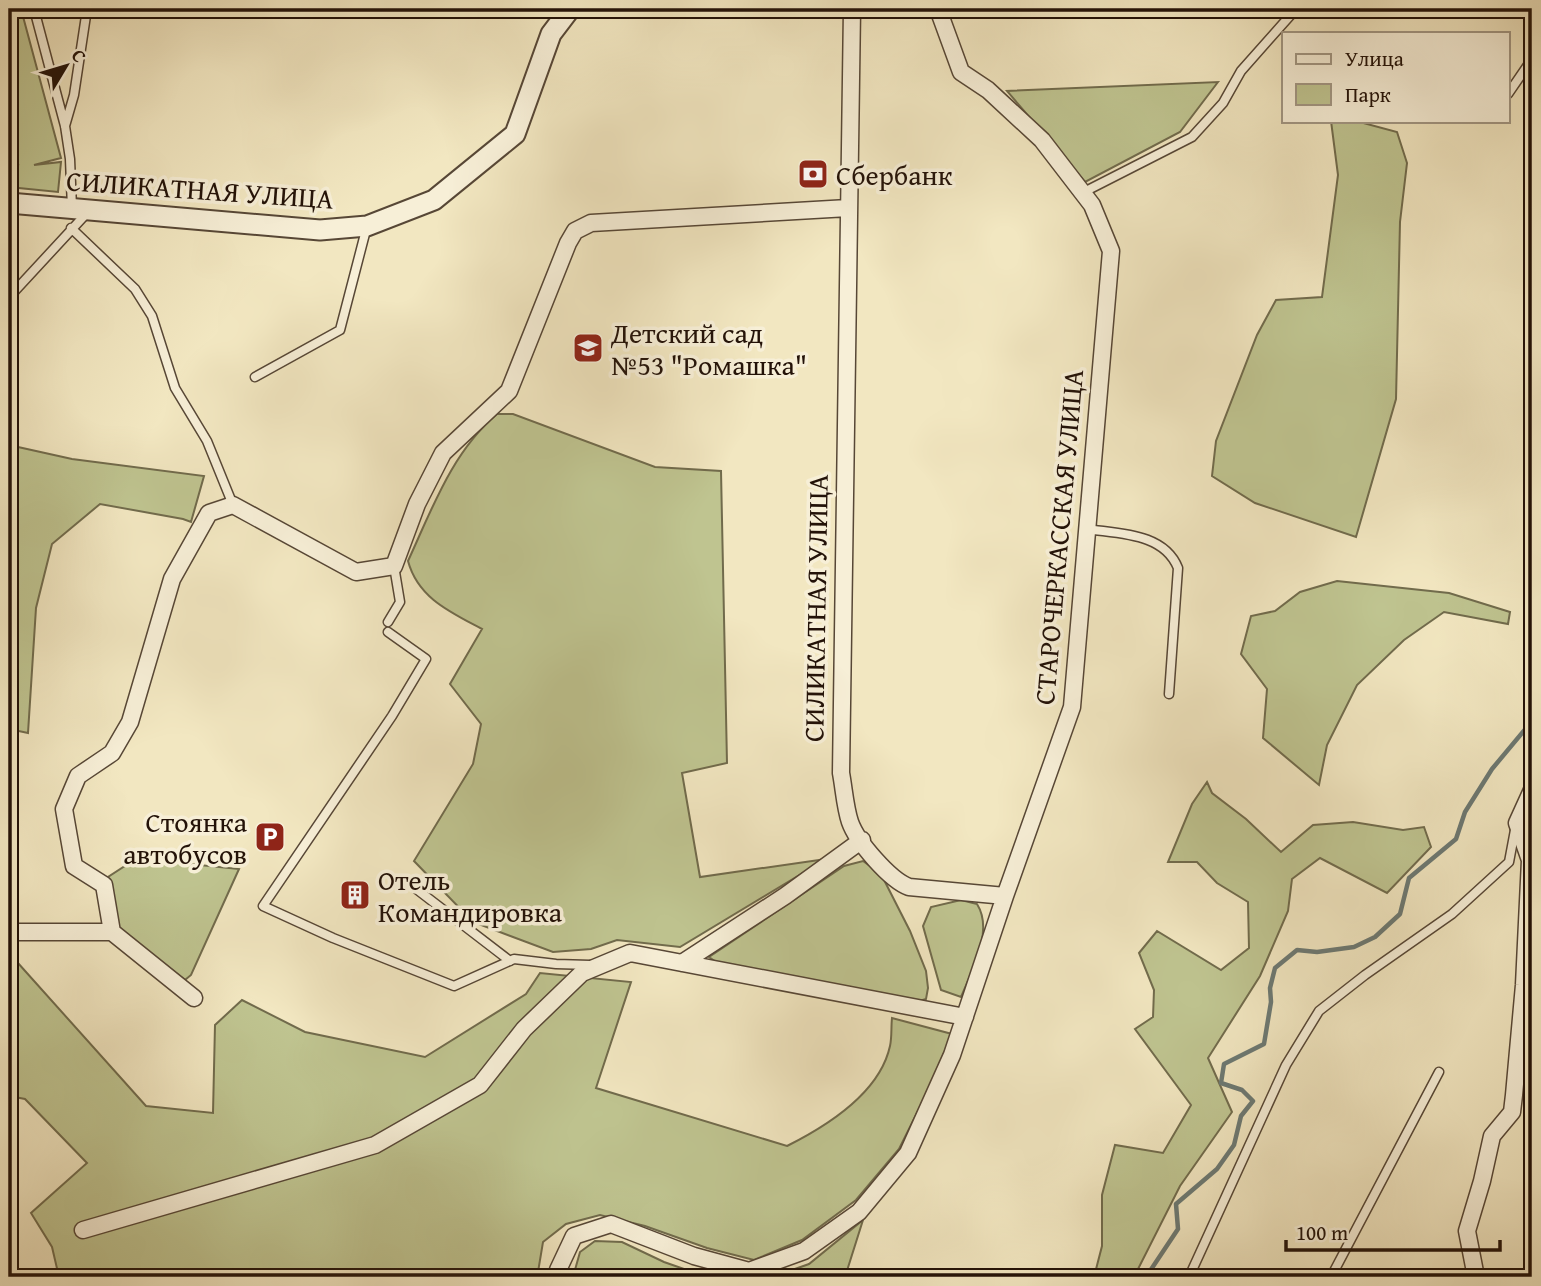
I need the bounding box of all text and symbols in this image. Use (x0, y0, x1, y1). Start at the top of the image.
north arrow (32, 32, 102, 102)
legend (1282, 32, 1510, 122)
text: С (65, 43, 94, 69)
text: Улица (1345, 43, 1404, 74)
text: Парк (1345, 79, 1391, 110)
place label: Сбербанк (836, 154, 953, 195)
bank icon: Сбербанк (796, 157, 830, 191)
street label: СИЛИКАТНАЯ УЛИЦА (65, 159, 335, 219)
place label: Детский сад №53 "Ромашка" (610, 312, 807, 385)
school or university icon: Детский сад №53 "Ромашка" (571, 331, 605, 365)
street label: СТАРОЧЕРКАССКАЯ УЛИЦА (1023, 368, 1093, 706)
street label: СИЛИКАТНАЯ УЛИЦА (792, 474, 838, 742)
place label: Стоянка автобусов (123, 801, 248, 874)
parking icon: Стоянка автобусов (253, 820, 287, 854)
place label: Отель Командировка (378, 859, 563, 932)
building icon: Отель Командировка (338, 878, 372, 912)
scale bar (1286, 1209, 1499, 1253)
text: 100 m (1296, 1217, 1348, 1248)

